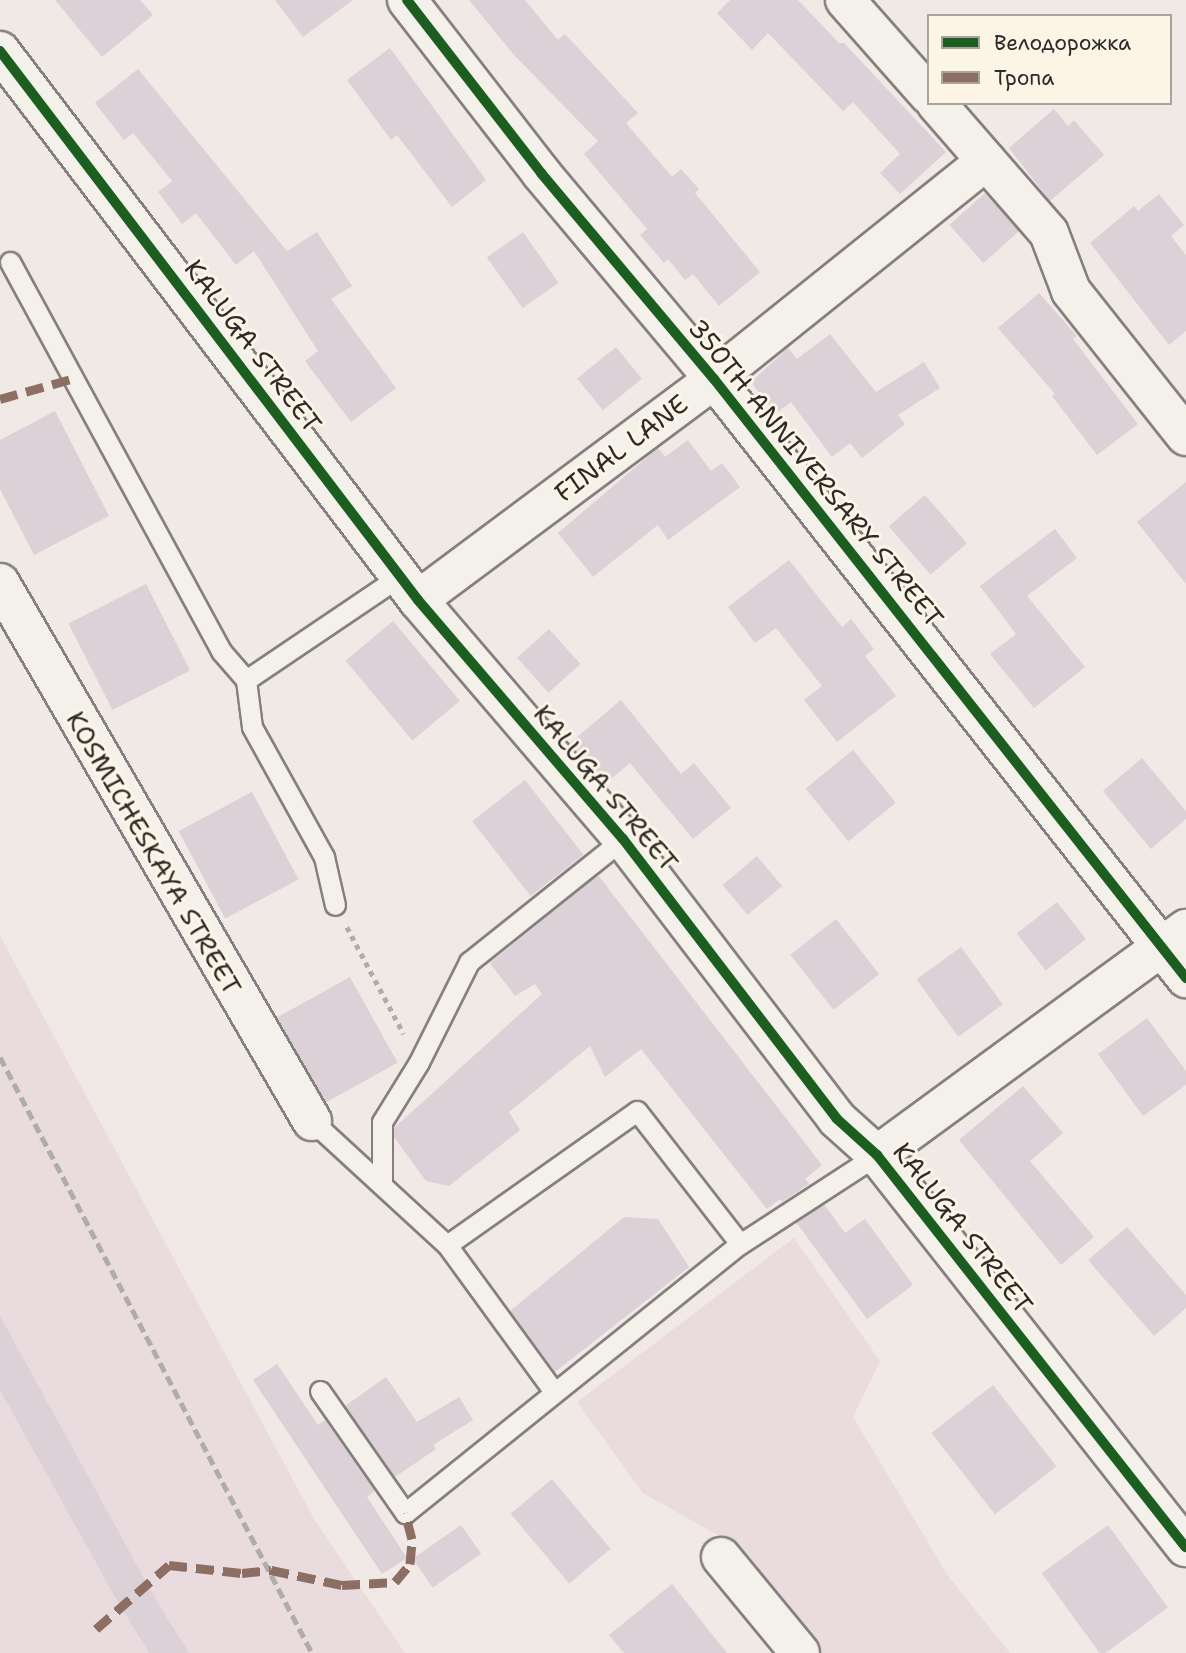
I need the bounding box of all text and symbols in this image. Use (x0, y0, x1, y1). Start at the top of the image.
legend (927, 14, 1172, 105)
text: Велодорожка (994, 29, 1131, 57)
text: Тропа (994, 64, 1054, 92)
street label: KALUGA STREET (178, 254, 328, 438)
street label: 350TH ANNIVERSARY STREET (682, 313, 950, 633)
street label: FINAL LANE (548, 388, 694, 508)
street label: KALUGA STREET (527, 698, 685, 878)
street label: KOSMICHESKAYA STREET (60, 706, 248, 1000)
street label: KALUGA STREET (887, 1136, 1039, 1320)

